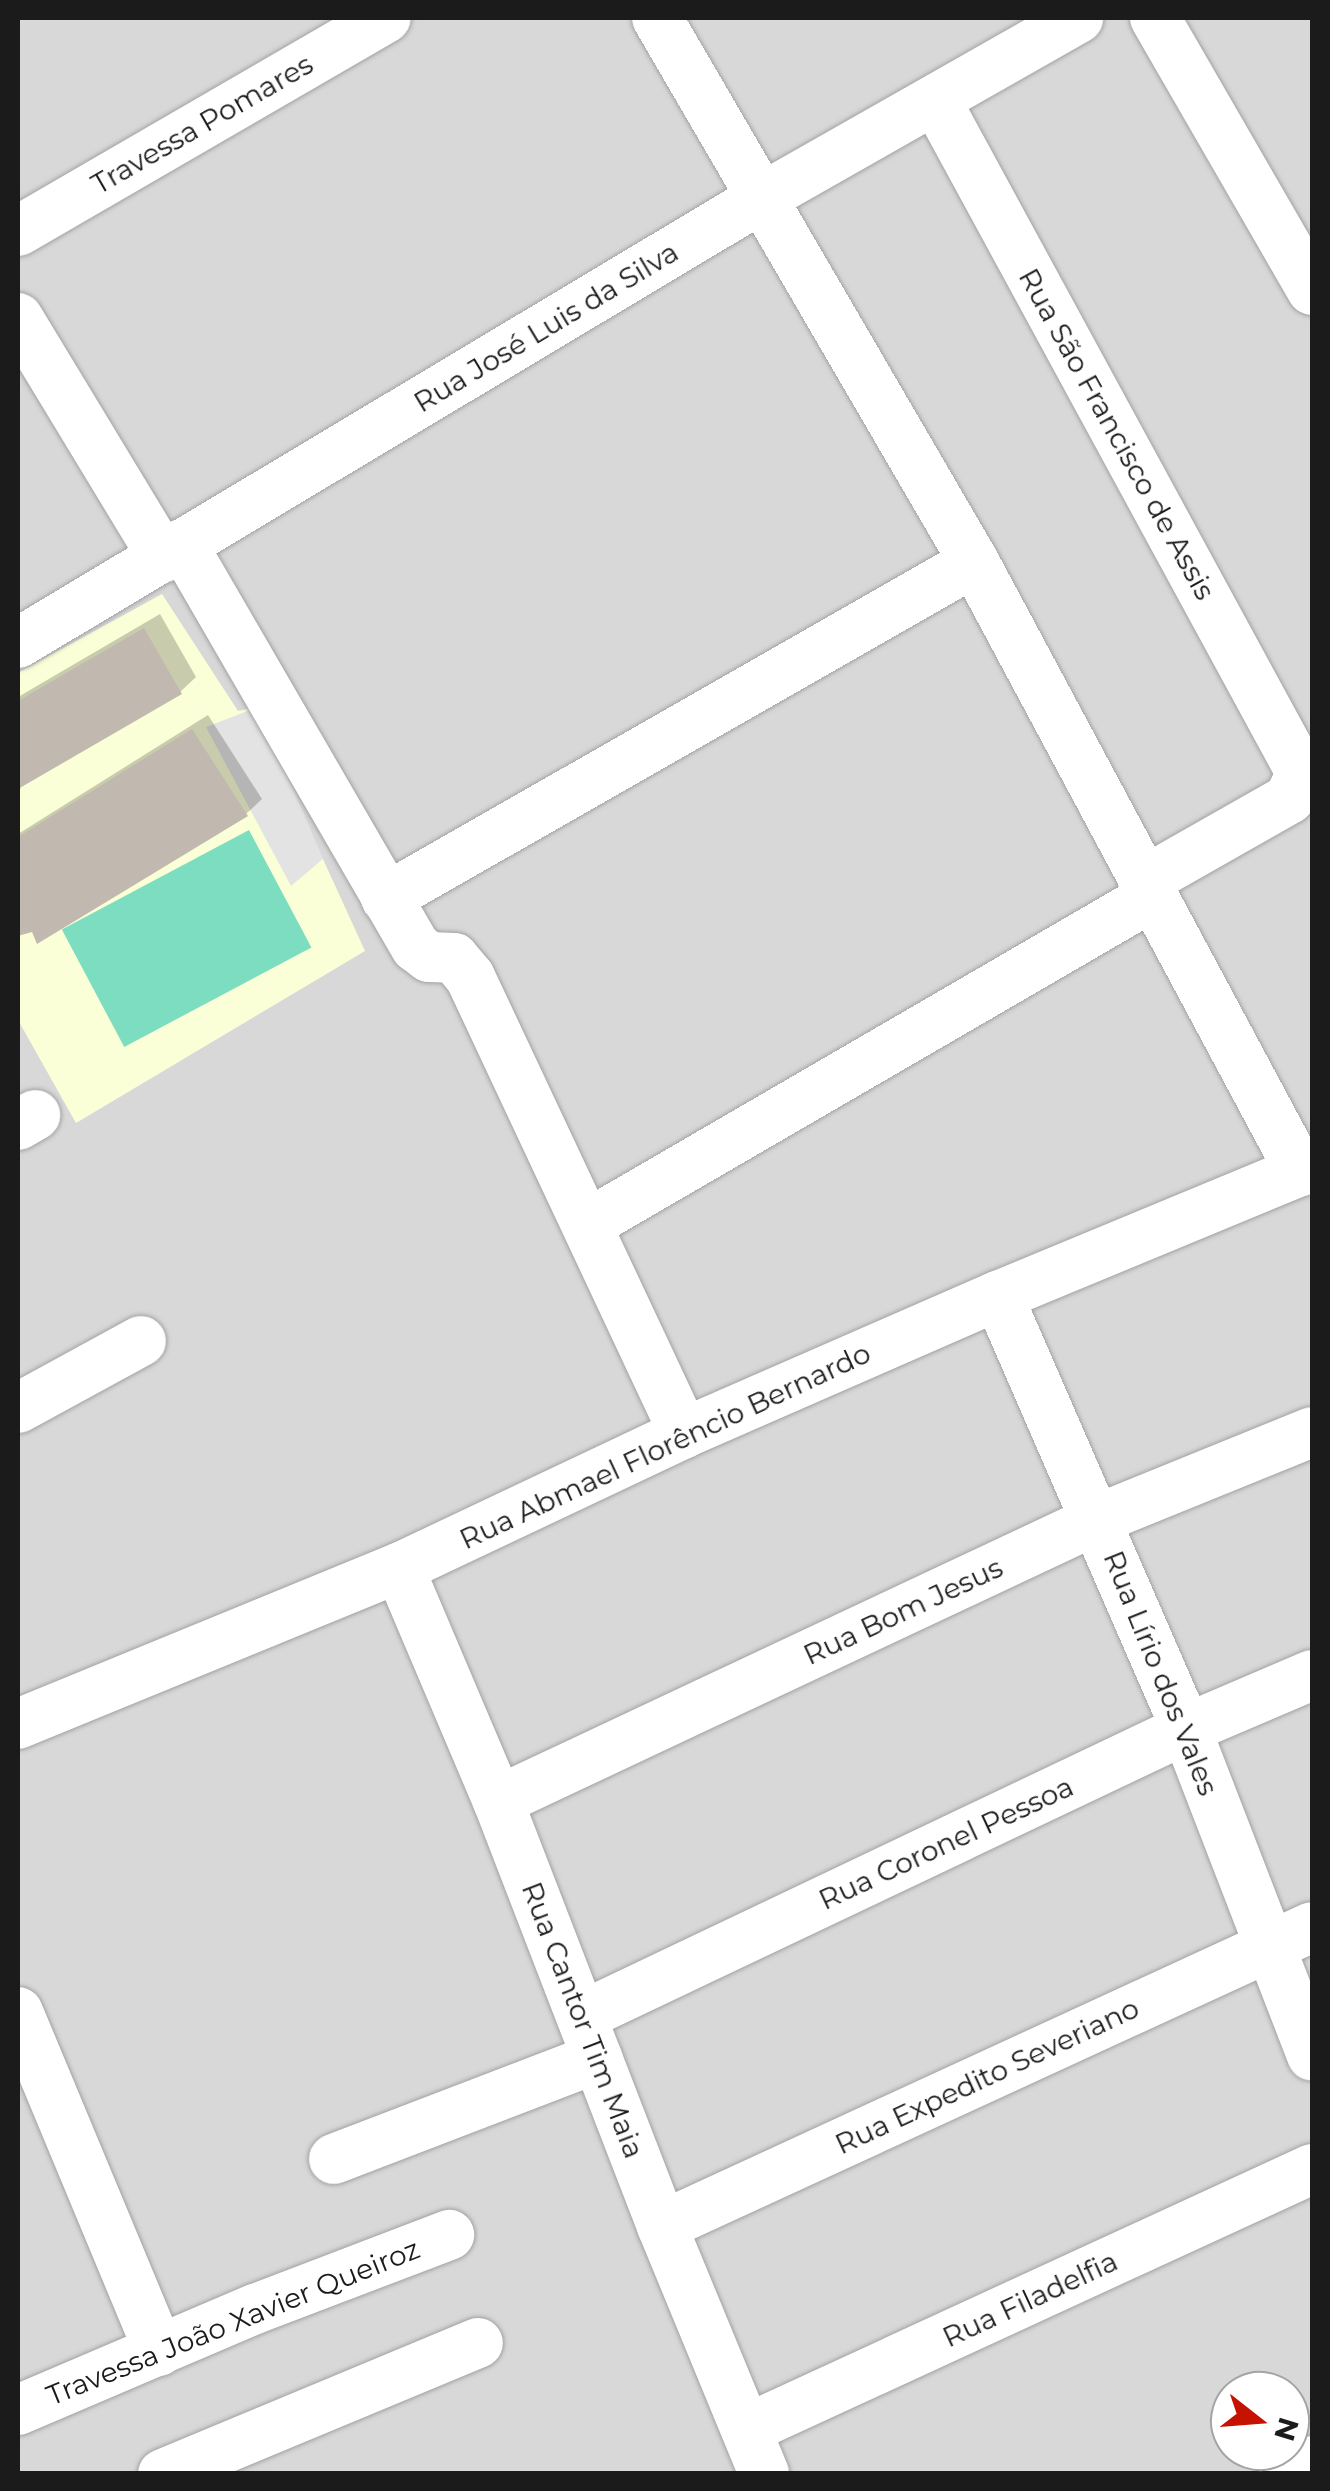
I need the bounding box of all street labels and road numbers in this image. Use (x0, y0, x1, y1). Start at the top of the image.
street label: Travessa Pomares (85, 47, 319, 201)
street label: Rua José Luis da Silva (408, 235, 684, 419)
street label: Rua São Francisco de Assis (1012, 263, 1222, 605)
street label: Rua Abmael Florêncio Bernardo (454, 1336, 876, 1556)
street label: Rua Lírio dos Vales (1097, 1546, 1225, 1800)
street label: Rua Bom Jesus (798, 1550, 1008, 1672)
street label: Rua Coronel Pessoa (813, 1769, 1079, 1917)
street label: Rua Cantor Tim Maia (515, 1877, 651, 2163)
street label: Rua Expedito Severiano (830, 1991, 1144, 2161)
street label: Travessa João Xavier Queiroz (42, 2232, 424, 2412)
street label: Rua Filadelfia (937, 2244, 1123, 2354)

